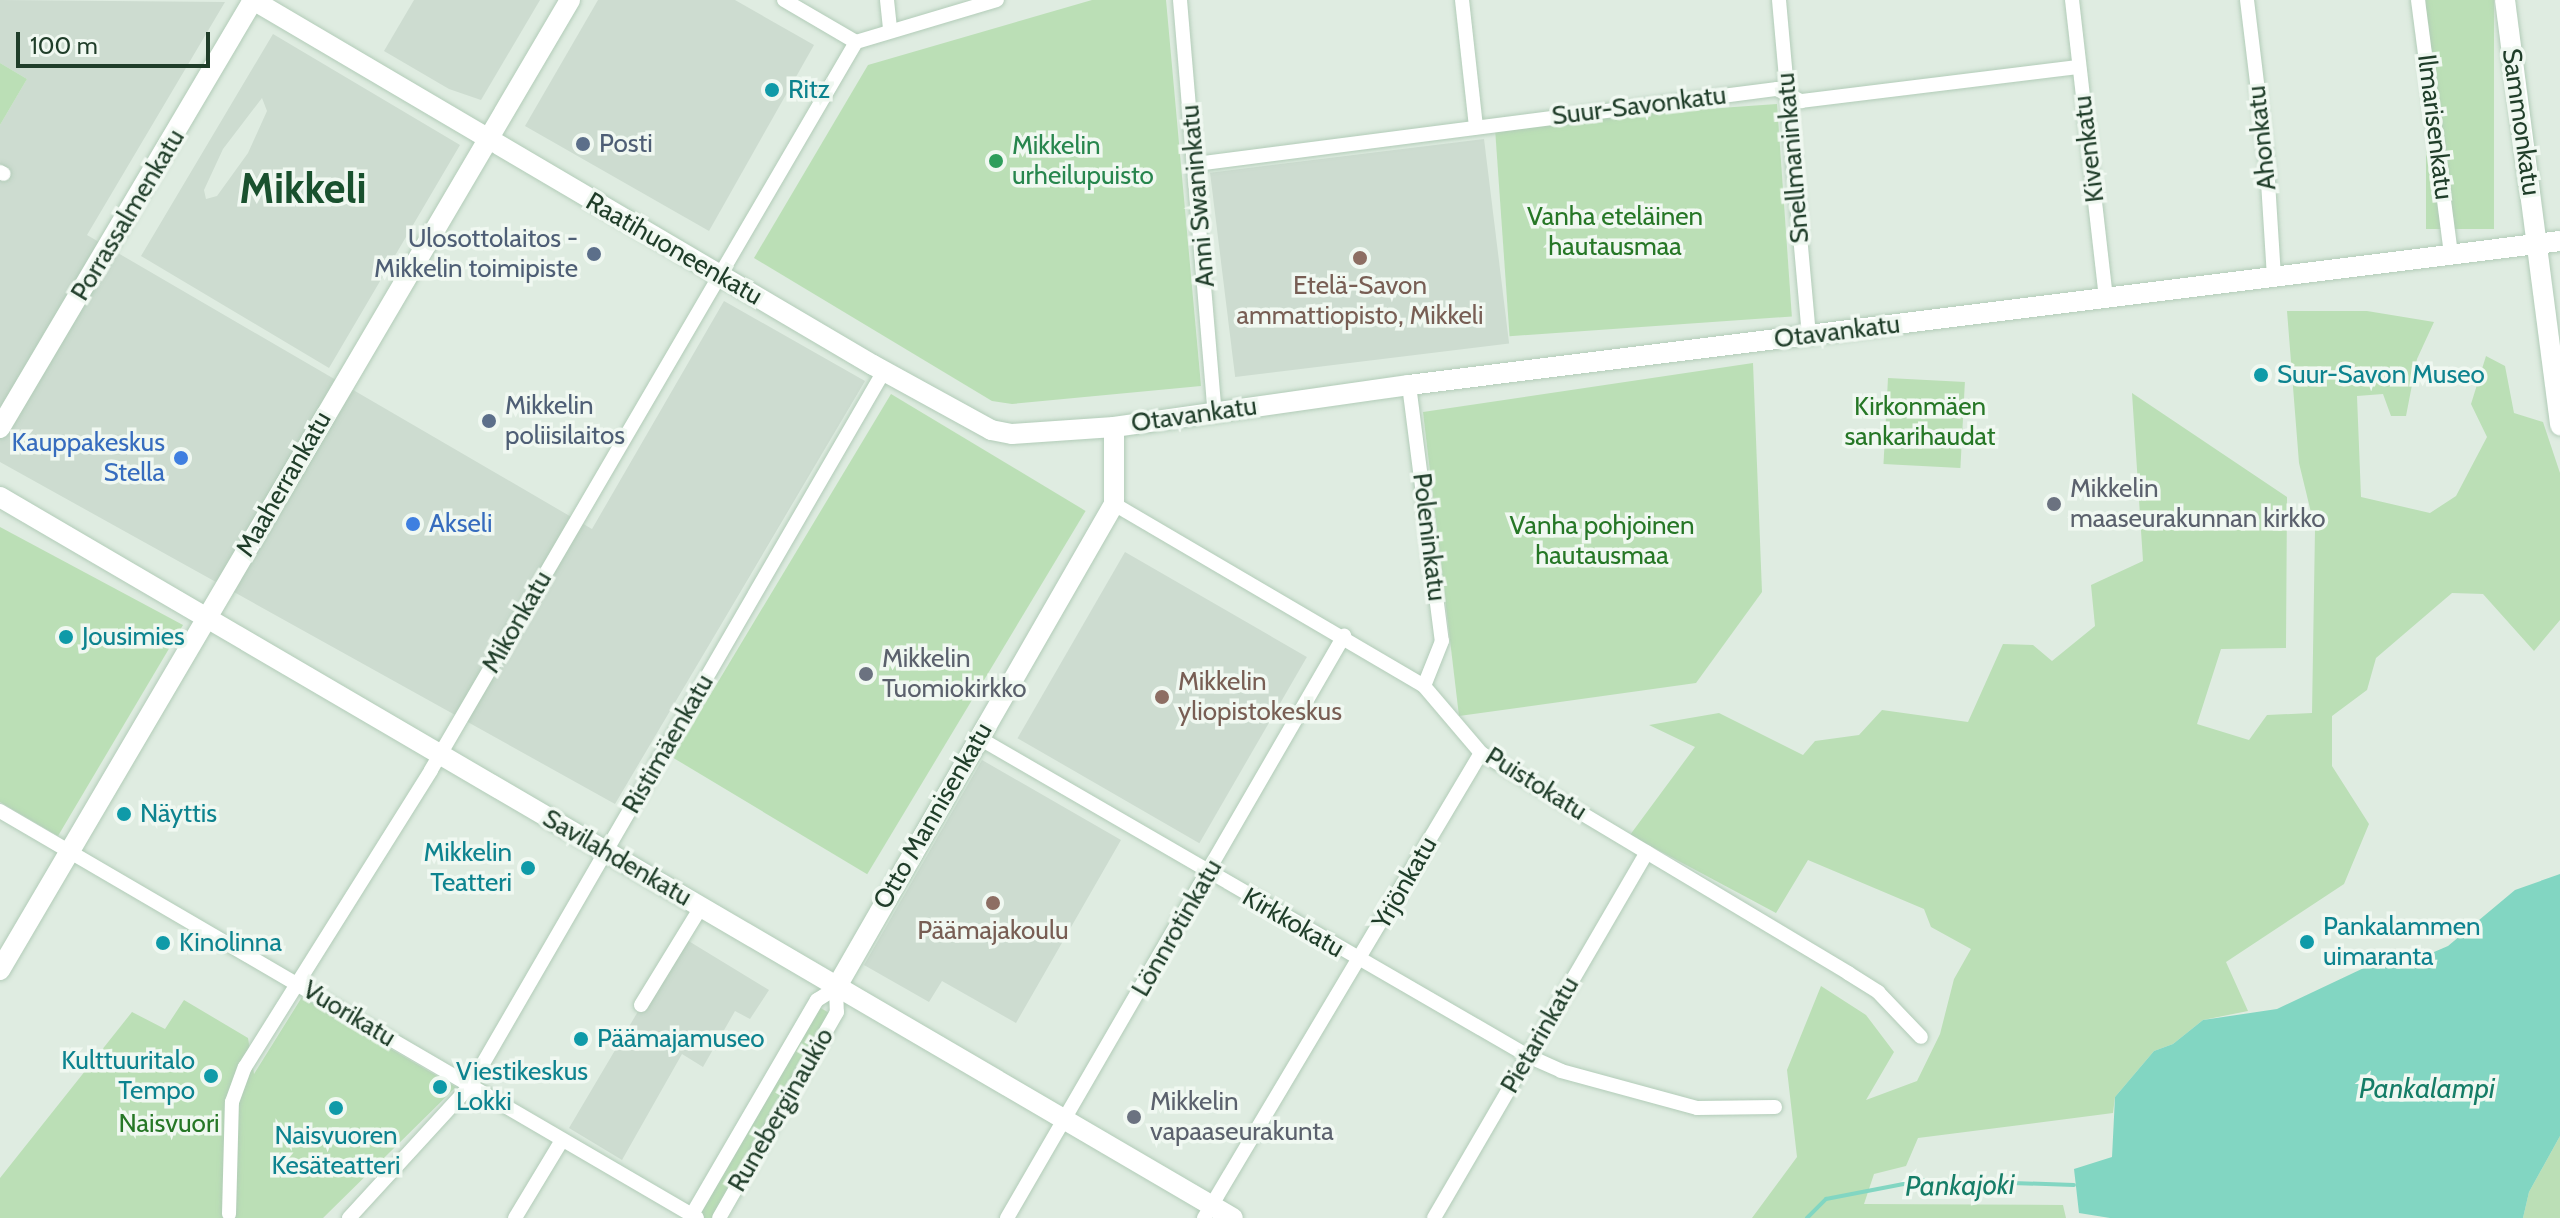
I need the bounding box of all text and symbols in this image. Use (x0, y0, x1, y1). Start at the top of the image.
scale bar (20, 16, 214, 66)
text: 100 m (30, 31, 98, 60)
street label: Sammonkatu (2495, 46, 2547, 198)
street label: Ilmarisenkatu (2411, 53, 2459, 201)
street label: Snellmaninkatu (1770, 71, 1816, 245)
place label: Ritz (788, 74, 830, 106)
street label: Suur-Savonkatu (1550, 80, 1728, 132)
marker: Ritz (763, 81, 781, 99)
street label: Ahonkatu (2241, 84, 2283, 192)
street label: Kivenkatu (2067, 94, 2111, 204)
street label: Anni Swaninkatu (1174, 103, 1222, 289)
street label: Porrassalmenkatu (65, 124, 191, 306)
place label: Posti (599, 128, 653, 160)
place label: Mikkelin urheilupuisto (1012, 130, 1154, 192)
marker: Posti (574, 135, 592, 153)
marker: Mikkelin urheilupuisto (987, 152, 1005, 170)
district label: Mikkeli (239, 163, 367, 213)
street label: Raatihuoneenkatu (580, 186, 768, 312)
park label: Vanha eteläinen hautausmaa (1527, 201, 1703, 262)
place label: Ulosottolaitos - Mikkelin toimipiste (374, 223, 578, 284)
marker: Ulosottolaitos - Mikkelin toimipiste (585, 245, 603, 263)
marker: Etelä-Savon ammattiopisto, Mikkeli (1351, 249, 1369, 267)
place label: Etelä-Savon ammattiopisto, Mikkeli (1237, 270, 1483, 332)
street label: Otavankatu (1772, 309, 1902, 355)
place label: Suur-Savon Museo (2277, 359, 2485, 391)
marker: Suur-Savon Museo (2252, 366, 2270, 384)
place label: Mikkelin poliisilaitos (505, 390, 625, 452)
street label: Otavankatu (1129, 391, 1259, 439)
park label: Kirkonmäen sankarihaudat (1844, 391, 1996, 452)
street label: Maaherrankatu (230, 406, 338, 562)
marker: Mikkelin poliisilaitos (480, 412, 498, 430)
place label: Kauppakeskus Stella (12, 427, 165, 488)
marker: Kauppakeskus Stella (172, 449, 190, 467)
street label: Poleninkatu (1406, 471, 1452, 603)
place label: Mikkelin maaseurakunnan kirkko (2070, 473, 2326, 534)
marker: Mikkelin maaseurakunnan kirkko (2045, 495, 2063, 513)
place label: Akseli (429, 508, 492, 540)
park label: Vanha pohjoinen hautausmaa (1510, 510, 1694, 572)
marker: Akseli (404, 515, 422, 533)
street label: Mikonkatu (475, 566, 559, 678)
place label: Jousimies (82, 621, 185, 653)
marker: Jousimies (57, 628, 75, 646)
place label: Mikkelin Tuomiokirkko (882, 643, 1027, 704)
marker: Mikkelin Tuomiokirkko (857, 665, 875, 683)
place label: Mikkelin yliopistokeskus (1178, 666, 1342, 728)
street label: Ristimäenkatu (616, 669, 720, 819)
marker: Mikkelin yliopistokeskus (1153, 688, 1171, 706)
street label: Otto Mannisenkatu (867, 717, 999, 915)
street label: Puistokatu (1480, 741, 1592, 827)
place label: Näyttis (140, 798, 217, 830)
street label: Savilahdenkatu (537, 803, 697, 913)
marker: Näyttis (115, 805, 133, 823)
street label: Yrjönkatu (1366, 831, 1444, 935)
place label: Mikkelin Teatteri (423, 837, 512, 898)
street label: Lönnrotinkatu (1125, 854, 1229, 1002)
marker: Mikkelin Teatteri (519, 859, 537, 877)
street label: Kirkkokatu (1237, 881, 1349, 965)
marker: Päämajakoulu (984, 894, 1002, 912)
place label: Pankalammen uimaranta (2323, 911, 2481, 972)
place label: Päämajakoulu (917, 915, 1069, 947)
place label: Kinolinna (179, 927, 282, 959)
marker: Pankalammen uimaranta (2298, 933, 2316, 951)
marker: Kinolinna (154, 934, 172, 952)
street label: Pietarinkatu (1494, 971, 1586, 1099)
street label: Vuorikatu (297, 974, 401, 1054)
place label: Päämajamuseo (597, 1023, 765, 1055)
street label: Runeberginaukio (722, 1023, 840, 1197)
marker: Päämajamuseo (572, 1030, 590, 1048)
place label: Kulttuuritalo Tempo (61, 1045, 195, 1106)
place label: Viestikeskus Lokki (456, 1056, 588, 1118)
marker: Kulttuuritalo Tempo (202, 1067, 220, 1085)
water label: Pankalampi (2359, 1071, 2495, 1105)
marker: Viestikeskus Lokki (431, 1078, 449, 1096)
place label: Mikkelin vapaaseurakunta (1150, 1086, 1334, 1148)
marker: Naisvuoren Kesäteatteri (327, 1099, 345, 1117)
park label: Naisvuori (118, 1108, 220, 1140)
marker: Mikkelin vapaaseurakunta (1125, 1108, 1143, 1126)
place label: Naisvuoren Kesäteatteri (272, 1120, 400, 1182)
water label: Pankajoki (1905, 1167, 2015, 1203)

